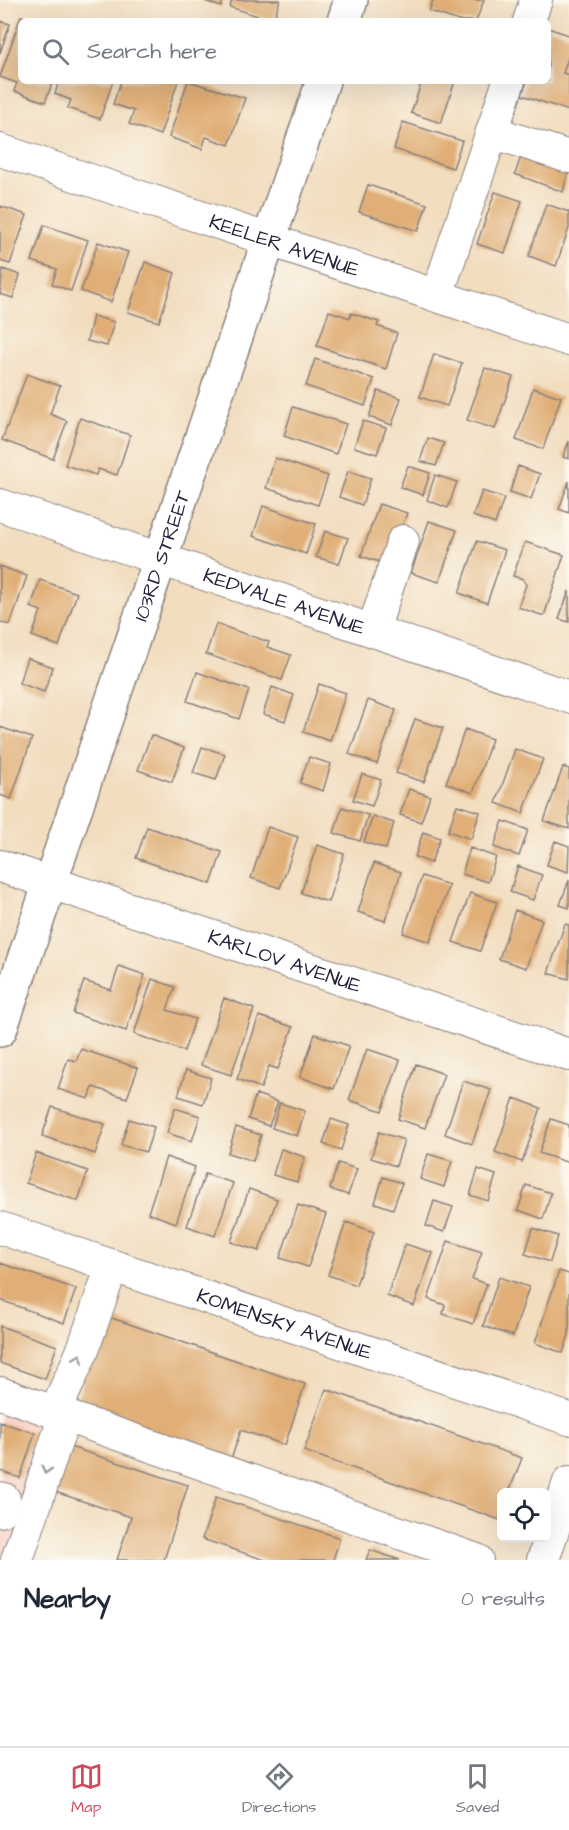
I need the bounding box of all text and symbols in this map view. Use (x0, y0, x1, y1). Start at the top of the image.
search box (18, 18, 551, 84)
icon: search (39, 35, 72, 68)
text: Search here (87, 36, 217, 67)
street label: KEELER AVENUE (206, 208, 363, 284)
street label: 103RD STREET (127, 486, 198, 625)
street label: KEDVALE AVENUE (199, 562, 369, 642)
street label: KARLOV AVENUE (204, 923, 365, 1000)
street label: KOMENSKY AVENUE (193, 1282, 375, 1367)
one-way arrow (72, 1353, 84, 1364)
one-way arrow (41, 1464, 54, 1475)
map controls (497, 1488, 551, 1542)
button: locate (497, 1488, 551, 1542)
text: Nearby (24, 1581, 111, 1617)
text: 0 results (461, 1585, 545, 1613)
tab: Map (70, 1760, 103, 1818)
tab: Directions (242, 1760, 316, 1818)
tab: Saved (456, 1760, 499, 1818)

